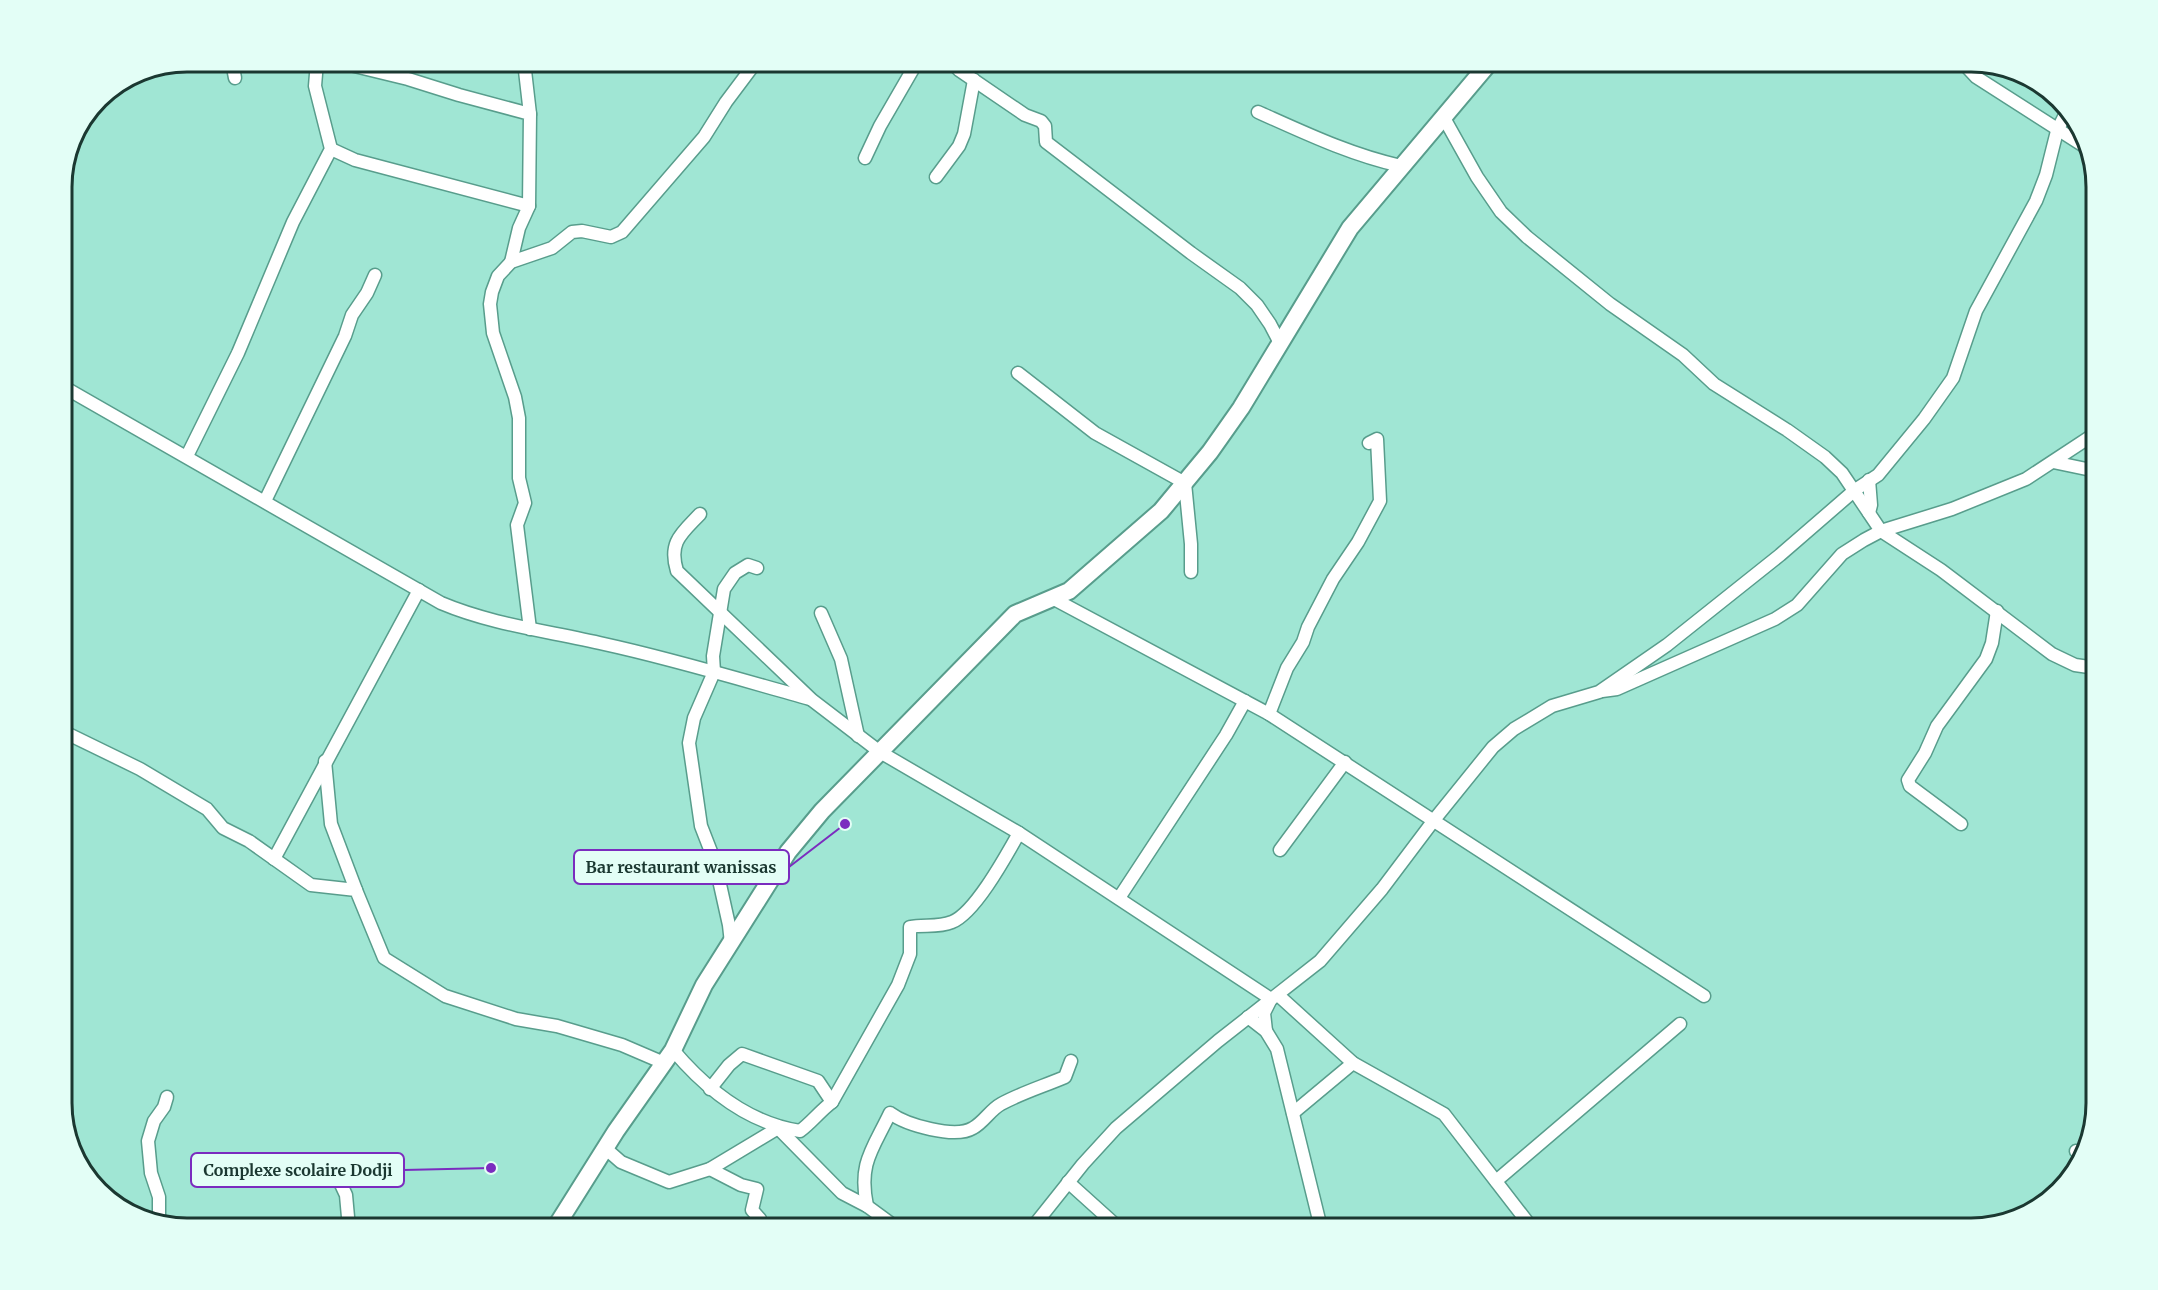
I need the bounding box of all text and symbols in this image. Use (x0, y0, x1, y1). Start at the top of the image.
callout: Bar restaurant wanissas (574, 850, 789, 884)
text: Bar restaurant wanissas (586, 857, 777, 877)
callout: Complexe scolaire Dodji (191, 1153, 404, 1187)
text: Complexe scolaire Dodji (203, 1160, 393, 1180)

